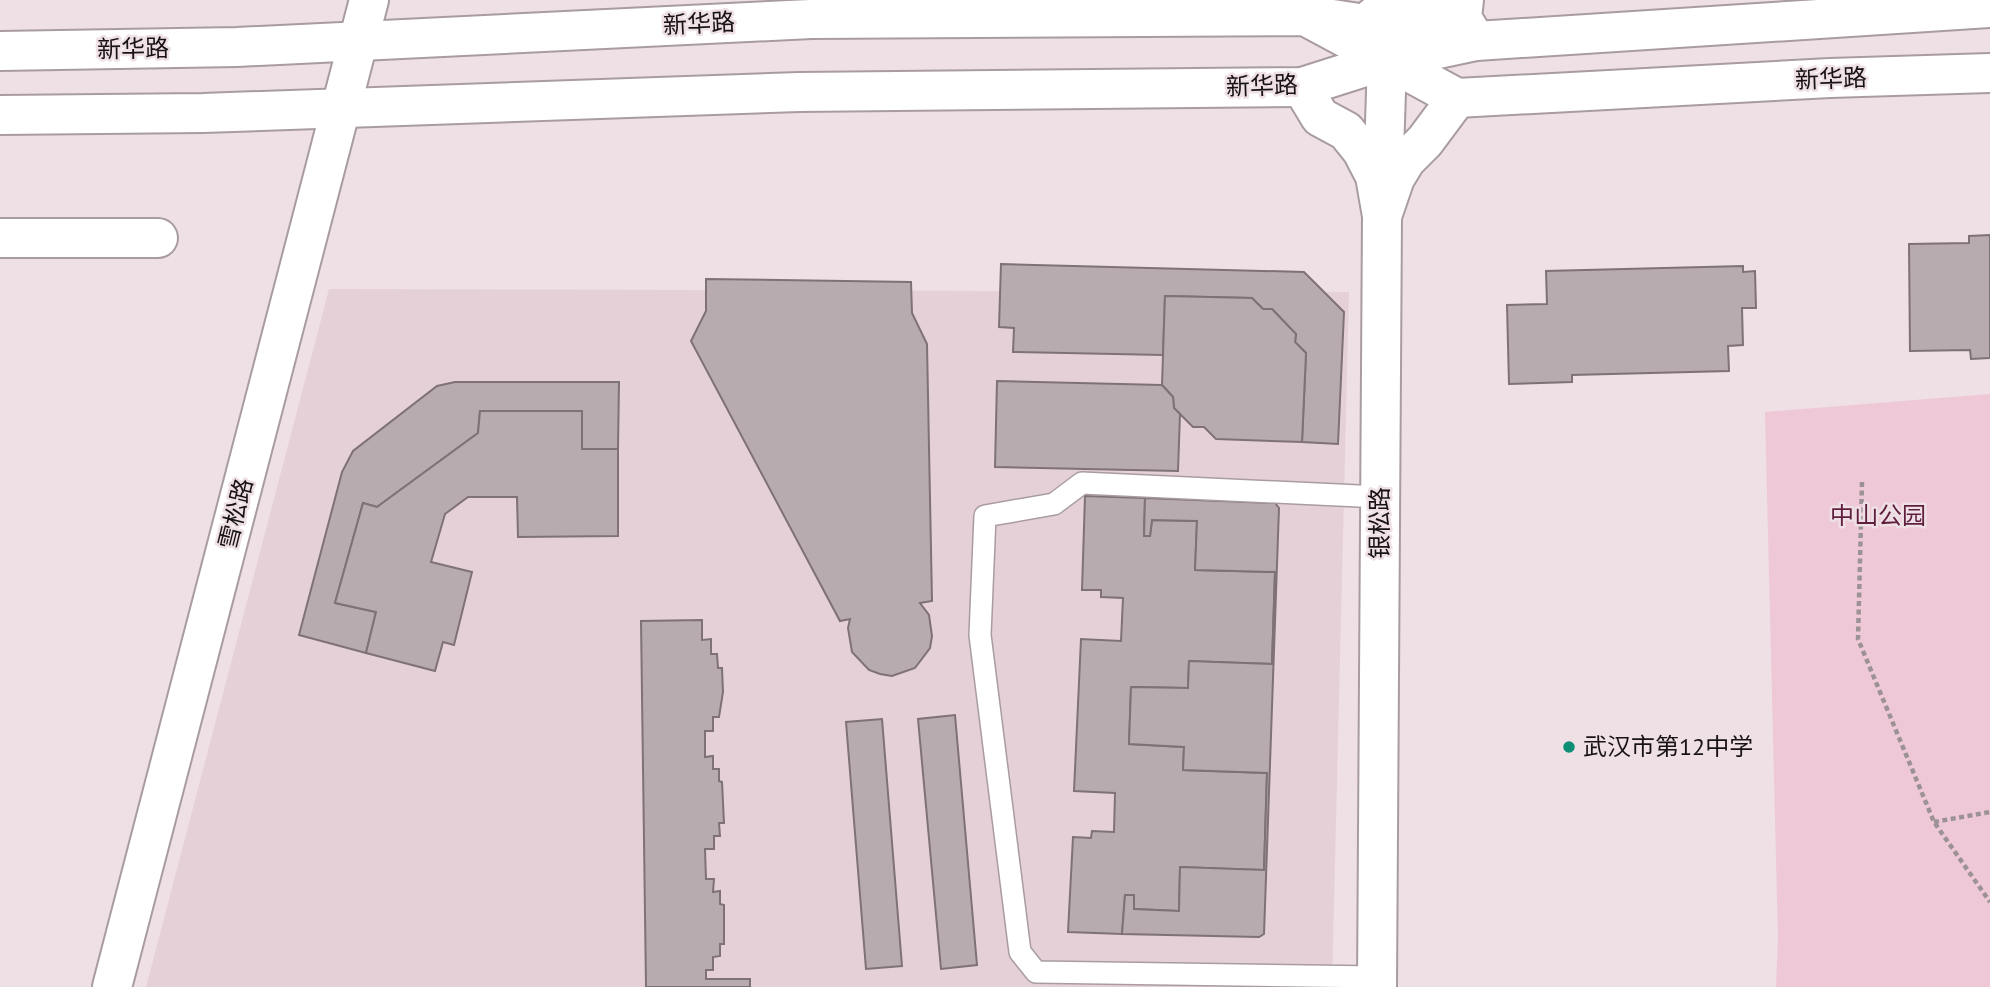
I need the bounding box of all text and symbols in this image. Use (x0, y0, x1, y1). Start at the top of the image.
street label: 新华路 (662, 6, 736, 41)
street label: 新华路 (97, 32, 169, 65)
street label: 新华路 (1794, 62, 1868, 95)
street label: 新华路 (1225, 69, 1299, 102)
street label: 雪松路 (212, 475, 259, 553)
street label: 银松路 (1364, 487, 1395, 559)
park label: 中山公园 (1830, 500, 1926, 531)
place label: 武汉市第12中学 (1583, 731, 1753, 762)
marker: 武汉市第12中学 (1561, 739, 1577, 755)

